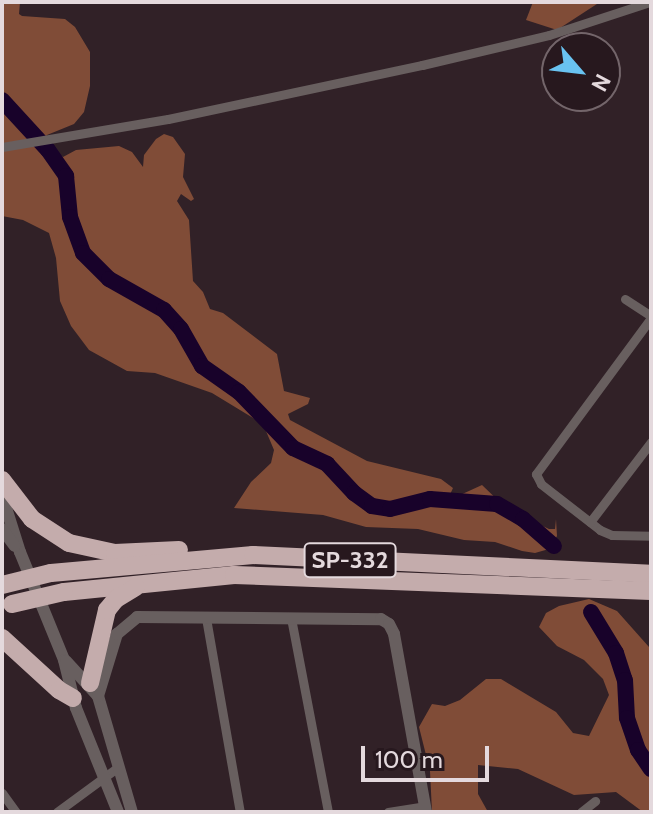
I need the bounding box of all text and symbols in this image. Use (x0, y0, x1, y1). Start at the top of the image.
north arrow (541, 32, 621, 112)
text: N (585, 69, 616, 96)
road number: SP-332 (302, 540, 398, 580)
scale bar (365, 730, 493, 780)
text: 100 m (375, 745, 443, 774)

